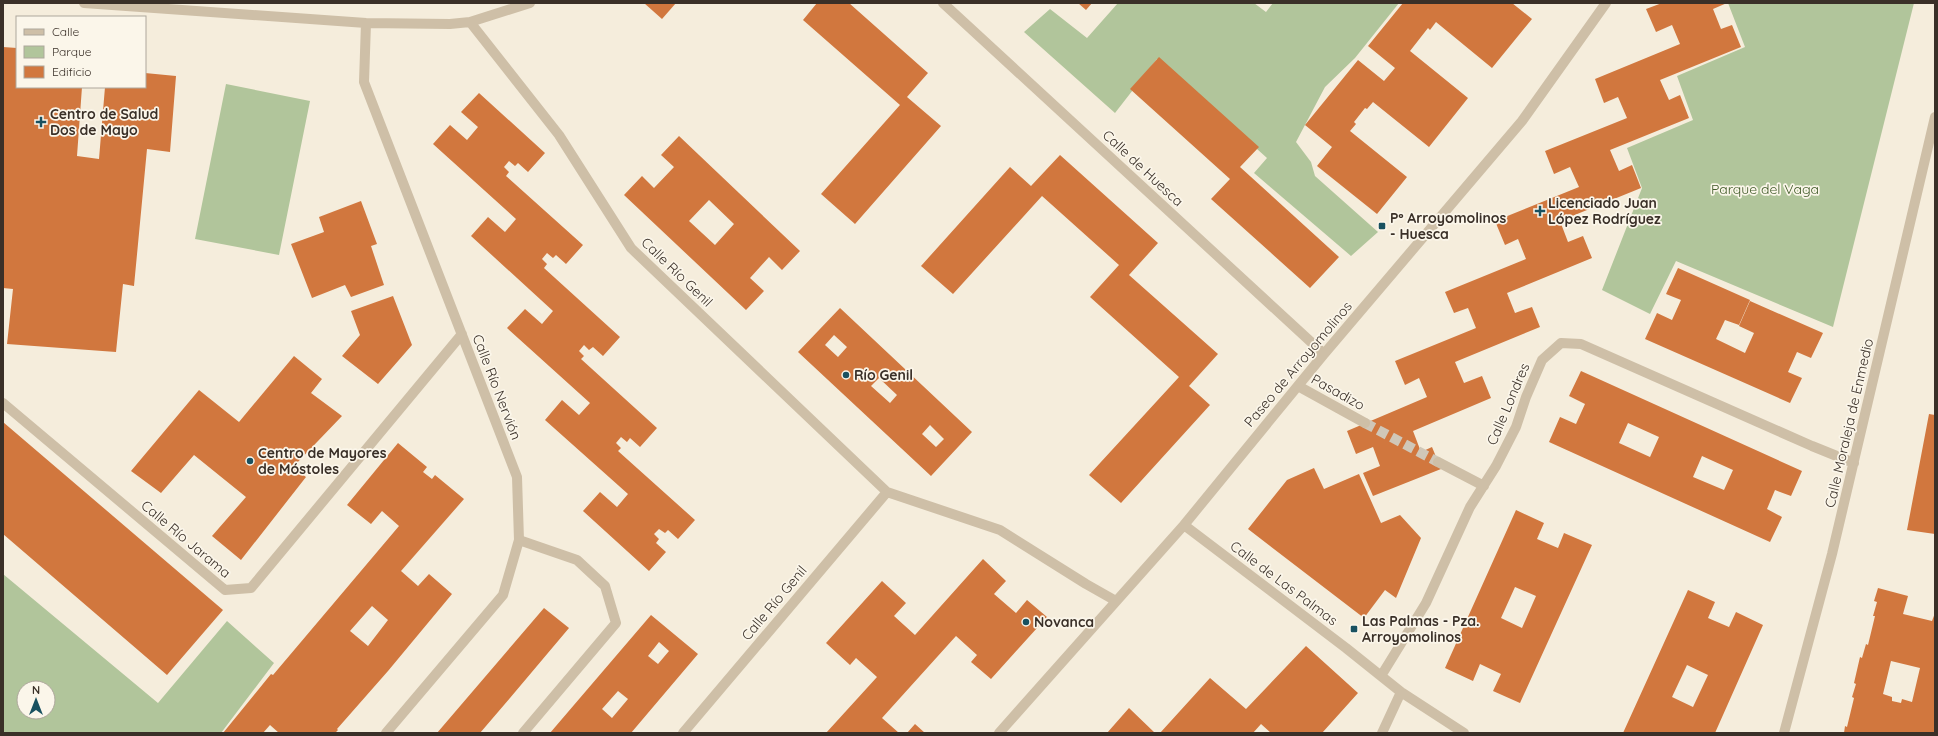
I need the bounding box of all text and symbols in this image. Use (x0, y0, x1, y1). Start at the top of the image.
legend (16, 16, 146, 88)
text: Calle (52, 24, 80, 39)
text: Parque (52, 44, 92, 59)
text: Edificio (52, 64, 92, 79)
place label: Centro de Salud Dos de Mayo (50, 105, 158, 139)
marker: Centro de Salud Dos de Mayo (35, 116, 47, 128)
street label: Calle de Huesca (1099, 126, 1187, 210)
park label: Parque del Vaga (1711, 180, 1819, 198)
place label: Licenciado Juan López Rodríguez (1548, 194, 1661, 228)
marker: Licenciado Juan López Rodríguez (1535, 206, 1545, 216)
place label: Pº Arroyomolinos - Huesca (1390, 209, 1506, 243)
marker: Pº Arroyomolinos - Huesca (1377, 221, 1387, 231)
street label: Calle Río Genil (638, 233, 716, 311)
street label: Paseo de Arroyomolinos (1240, 297, 1356, 431)
street label: Calle Río Nervión (469, 332, 525, 442)
street label: Calle Moraleja de Enmedio (1821, 337, 1877, 509)
street label: Calle Londres (1483, 360, 1533, 448)
place label: Río Genil (854, 366, 913, 384)
marker: Río Genil (841, 370, 851, 380)
street label: Pasadizo (1308, 370, 1368, 414)
place label: Centro de Mayores de Móstoles (258, 444, 387, 478)
marker: Centro de Mayores de Móstoles (245, 456, 255, 466)
street label: Calle Río Jarama (137, 496, 235, 582)
street label: Calle de Las Palmas (1227, 537, 1341, 629)
street label: Calle Río Genil (737, 562, 811, 644)
place label: Las Palmas - Pza. Arroyomolinos (1362, 612, 1480, 646)
place label: Novanca (1034, 613, 1094, 631)
marker: Novanca (1021, 617, 1031, 627)
marker: Las Palmas - Pza. Arroyomolinos (1349, 624, 1359, 634)
north arrow (16, 680, 56, 720)
text: N (32, 683, 40, 697)

